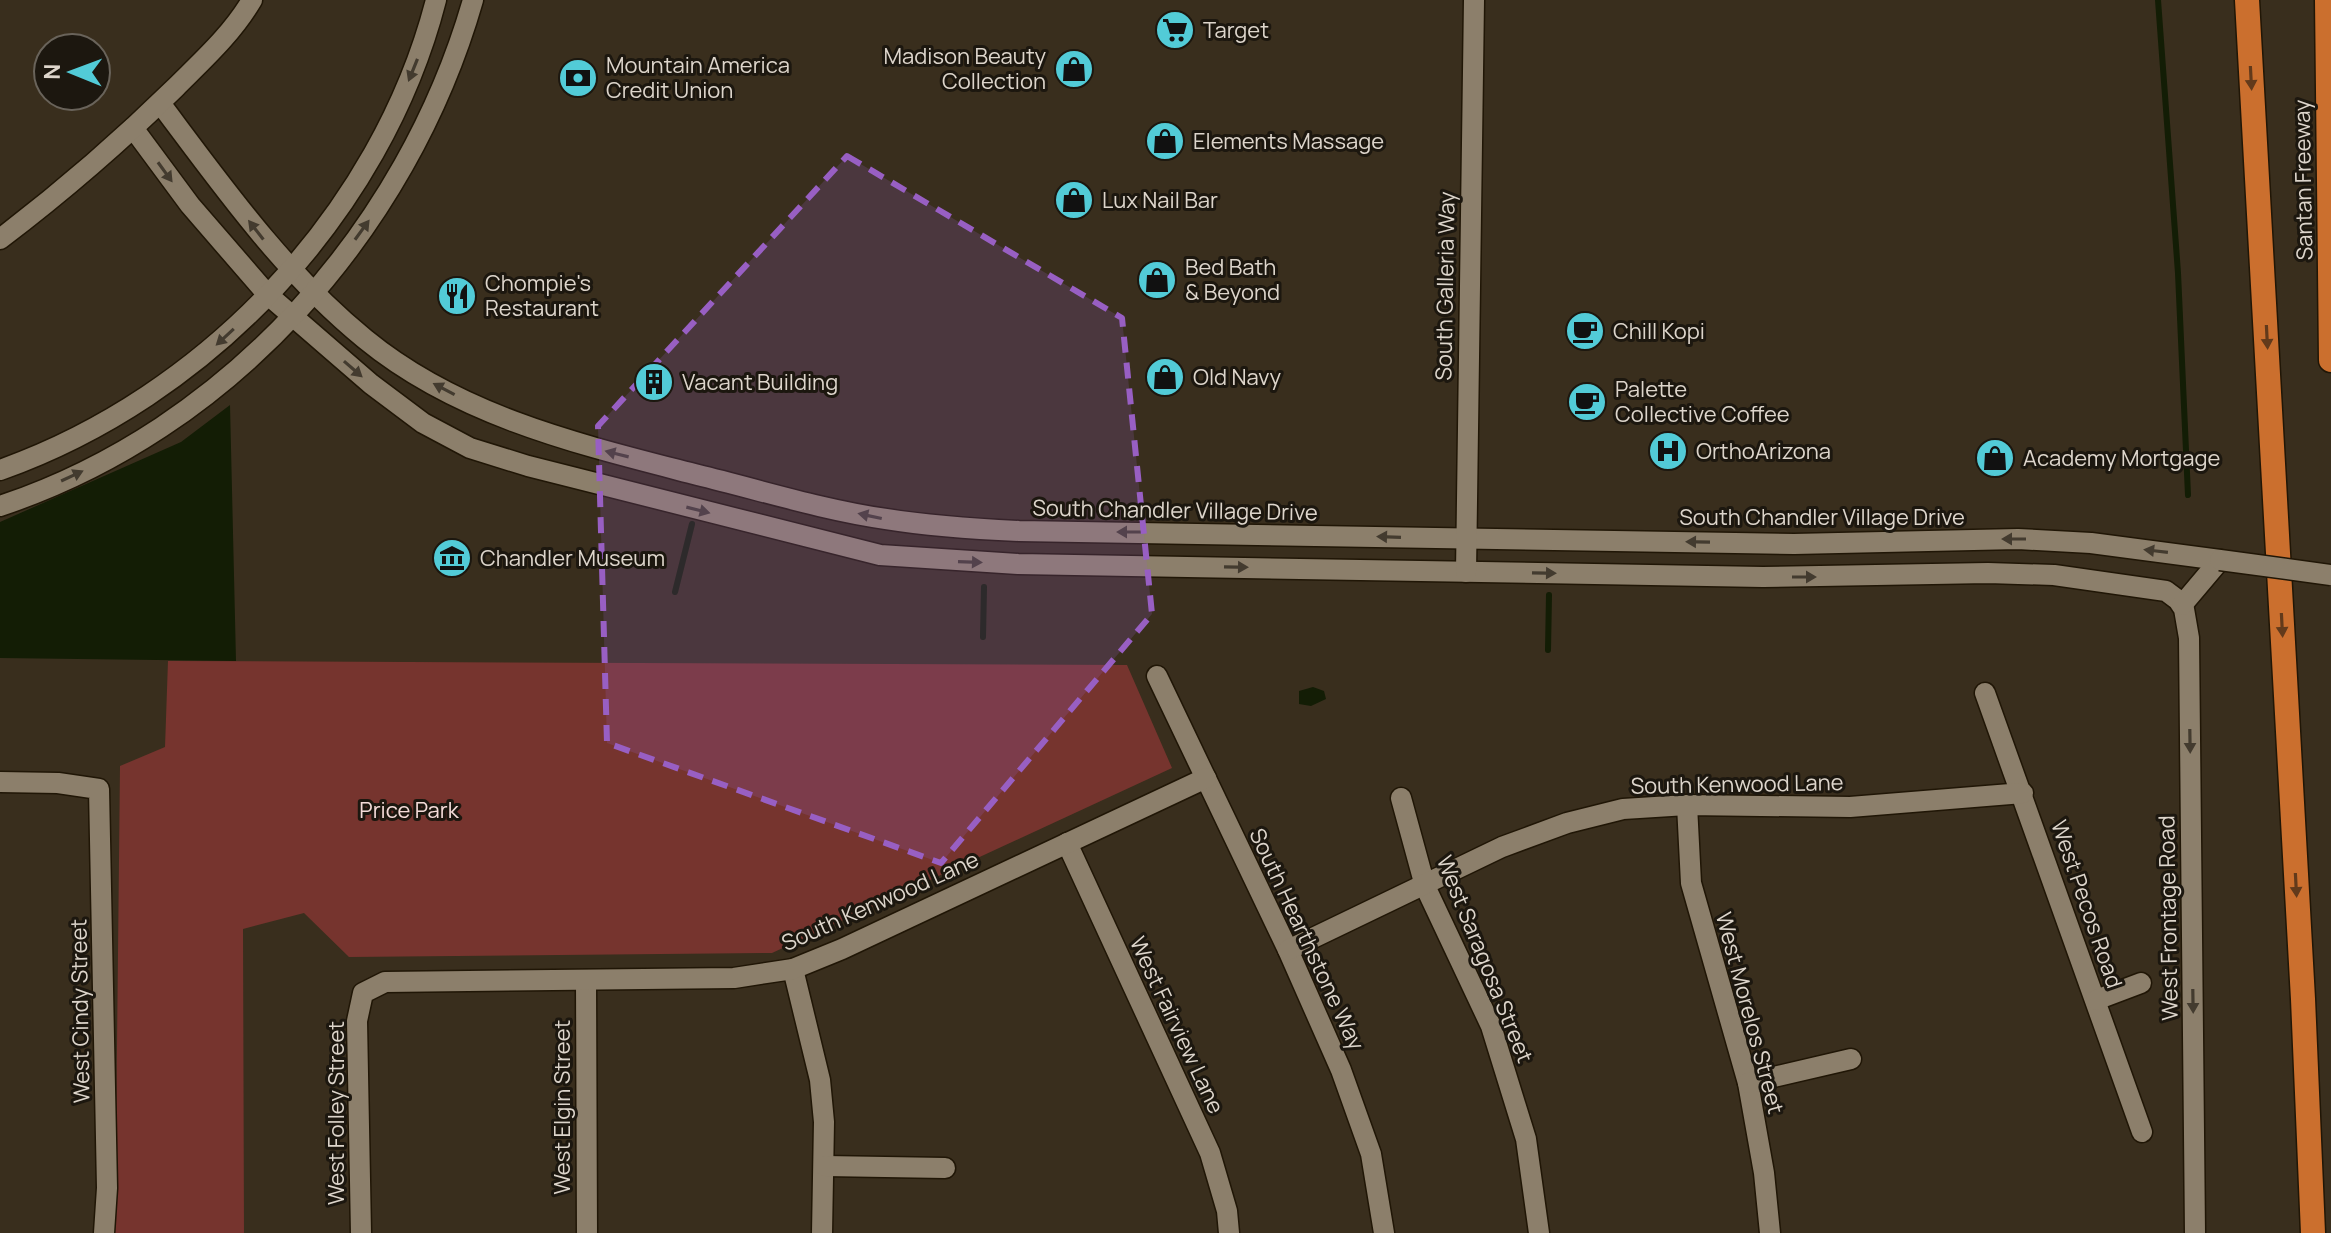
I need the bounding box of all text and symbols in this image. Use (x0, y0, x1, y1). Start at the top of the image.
supermarket icon: Target (1154, 9, 1196, 51)
place label: Target (1203, 15, 1269, 45)
north arrow (32, 32, 112, 112)
place label: Madison Beauty Collection (884, 41, 1046, 96)
shop icon: Madison Beauty Collection (1053, 48, 1095, 90)
place label: Mountain America Credit Union (606, 50, 790, 105)
bank icon: Mountain America Credit Union (557, 57, 599, 99)
one-way arrow (406, 58, 419, 82)
text: N (37, 63, 67, 80)
one-way arrow (2245, 66, 2258, 91)
street label: Santan Freeway (2287, 99, 2319, 261)
shop icon: Elements Massage (1144, 120, 1186, 162)
place label: Elements Massage (1193, 126, 1384, 156)
one-way arrow (157, 162, 173, 183)
shop icon: Lux Nail Bar (1053, 179, 1095, 221)
place label: Lux Nail Bar (1102, 185, 1218, 215)
street label: South Galleria Way (1428, 191, 1462, 381)
one-way arrow (248, 220, 264, 240)
one-way arrow (354, 220, 369, 241)
place label: Bed Bath & Beyond (1185, 252, 1280, 307)
shop icon: Bed Bath & Beyond (1136, 259, 1178, 301)
place label: Chompie's Restaurant (485, 268, 599, 323)
restaurant icon: Chompie's Restaurant (436, 275, 478, 317)
cafe icon: Chill Kopi (1564, 310, 1606, 352)
place label: Chill Kopi (1613, 316, 1705, 346)
one-way arrow (2260, 325, 2273, 350)
one-way arrow (216, 327, 235, 345)
shop icon: Old Navy (1144, 356, 1186, 398)
one-way arrow (343, 359, 363, 377)
building icon: Vacant Building (633, 361, 675, 403)
place label: Old Navy (1193, 362, 1281, 392)
place label: Vacant Building (682, 367, 838, 397)
place label: Palette Collective Coffee (1615, 374, 1790, 429)
cafe icon: Palette Collective Coffee (1566, 381, 1608, 423)
one-way arrow (433, 382, 455, 396)
hospital icon: OrthoArizona (1647, 430, 1689, 472)
place label: OrthoArizona (1696, 436, 1831, 466)
shop icon: Academy Mortgage (1974, 437, 2016, 479)
place label: Academy Mortgage (2023, 443, 2221, 473)
one-way arrow (605, 447, 630, 459)
one-way arrow (60, 469, 84, 483)
street label: South Chandler Village Drive (1032, 493, 1318, 527)
street label: South Chandler Village Drive (1679, 502, 1965, 532)
one-way arrow (685, 504, 710, 516)
one-way arrow (857, 509, 882, 522)
one-way arrow (1116, 526, 1141, 538)
one-way arrow (1376, 531, 1401, 544)
one-way arrow (2001, 533, 2026, 545)
one-way arrow (1685, 536, 1710, 548)
museum icon: Chandler Museum (431, 537, 473, 579)
place label: Chandler Museum (480, 543, 665, 573)
one-way arrow (2143, 545, 2168, 558)
one-way arrow (958, 555, 983, 568)
one-way arrow (1224, 560, 1249, 573)
one-way arrow (1532, 567, 1557, 580)
one-way arrow (1792, 571, 1817, 583)
one-way arrow (2276, 613, 2289, 638)
one-way arrow (2184, 729, 2196, 754)
street label: South Kenwood Lane (1630, 767, 1844, 801)
park label: Price Park (359, 795, 460, 825)
street label: West Frontage Road (2151, 815, 2185, 1021)
street label: West Pecos Road (2044, 816, 2130, 992)
street label: South Hearthstone Way (1242, 823, 1372, 1055)
street label: South Kenwood Lane (777, 844, 983, 958)
street label: West Saragosa Street (1430, 851, 1540, 1067)
one-way arrow (2290, 873, 2303, 898)
street label: West Morelos Street (1709, 909, 1791, 1117)
street label: West Cindy Street (63, 918, 97, 1103)
street label: West Fairview Lane (1123, 932, 1231, 1119)
one-way arrow (2187, 989, 2199, 1014)
street label: West Elgin Street (547, 1019, 577, 1194)
street label: West Folley Street (321, 1021, 351, 1205)

